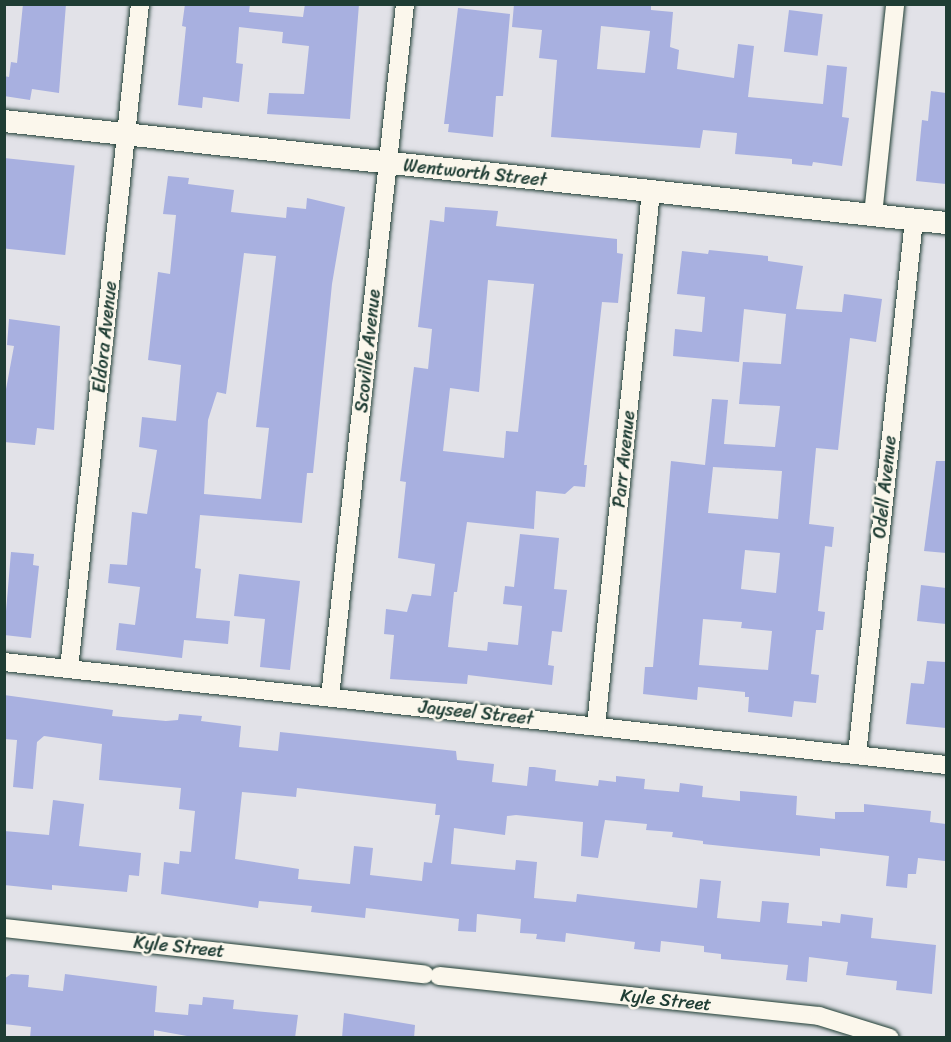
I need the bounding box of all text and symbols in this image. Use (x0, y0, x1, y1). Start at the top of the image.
street label: Wentworth Street (402, 155, 548, 191)
street label: Eldora Avenue (88, 280, 122, 394)
street label: Scoville Avenue (351, 288, 385, 414)
street label: Parr Avenue (608, 410, 640, 508)
street label: Odell Avenue (869, 435, 901, 539)
street label: Jayseel Street (418, 696, 534, 730)
street label: Kyle Street (132, 931, 226, 963)
street label: Kyle Street (619, 984, 713, 1016)

